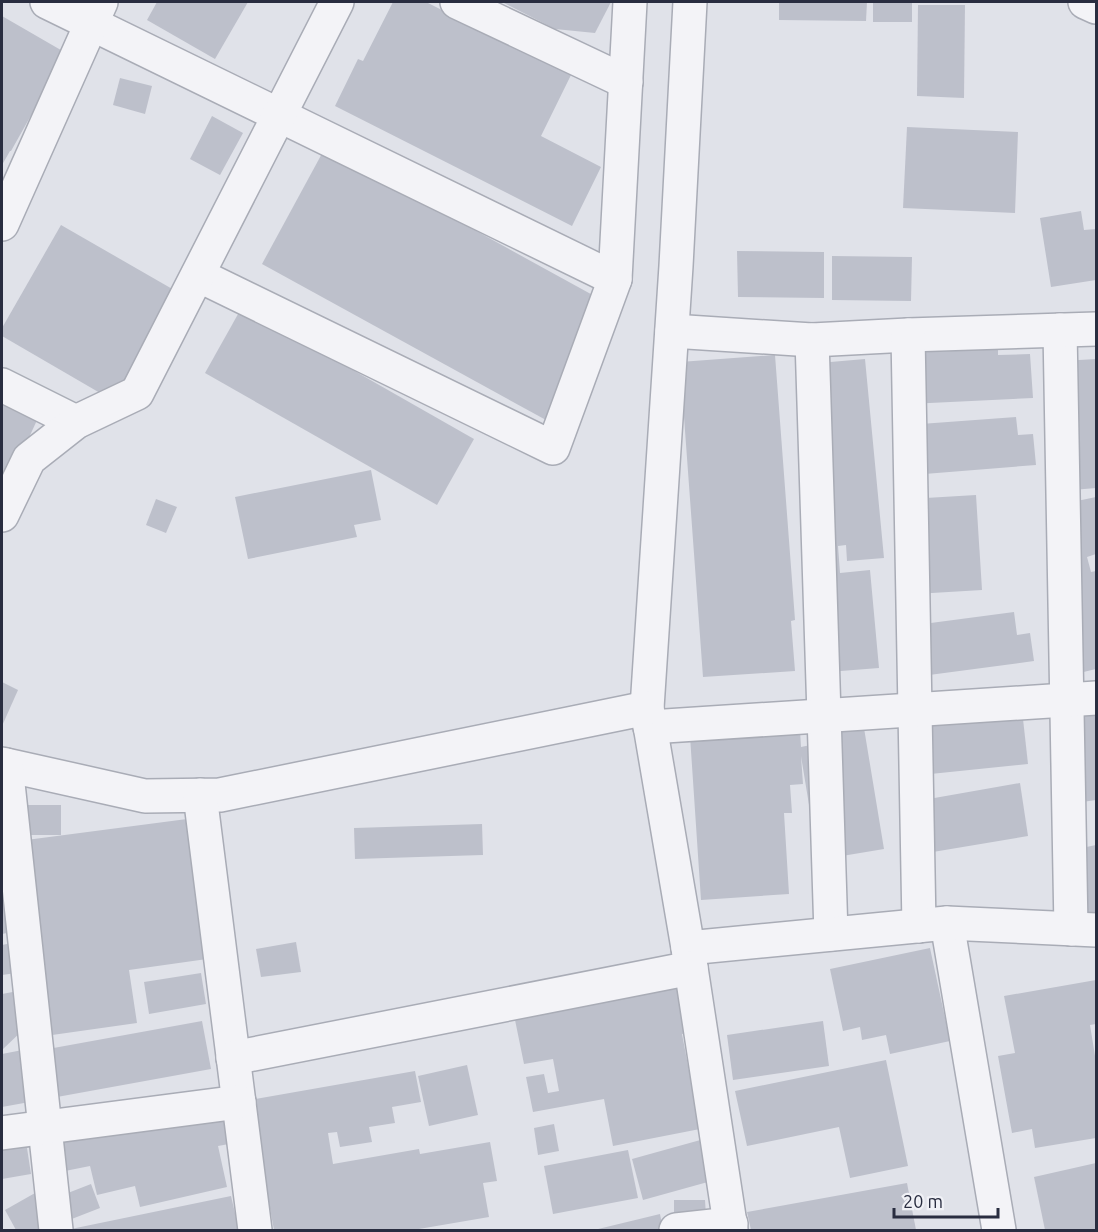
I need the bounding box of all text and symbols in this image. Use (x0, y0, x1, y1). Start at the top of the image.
scale bar (894, 1181, 998, 1219)
text: 20 m (903, 1191, 943, 1211)

